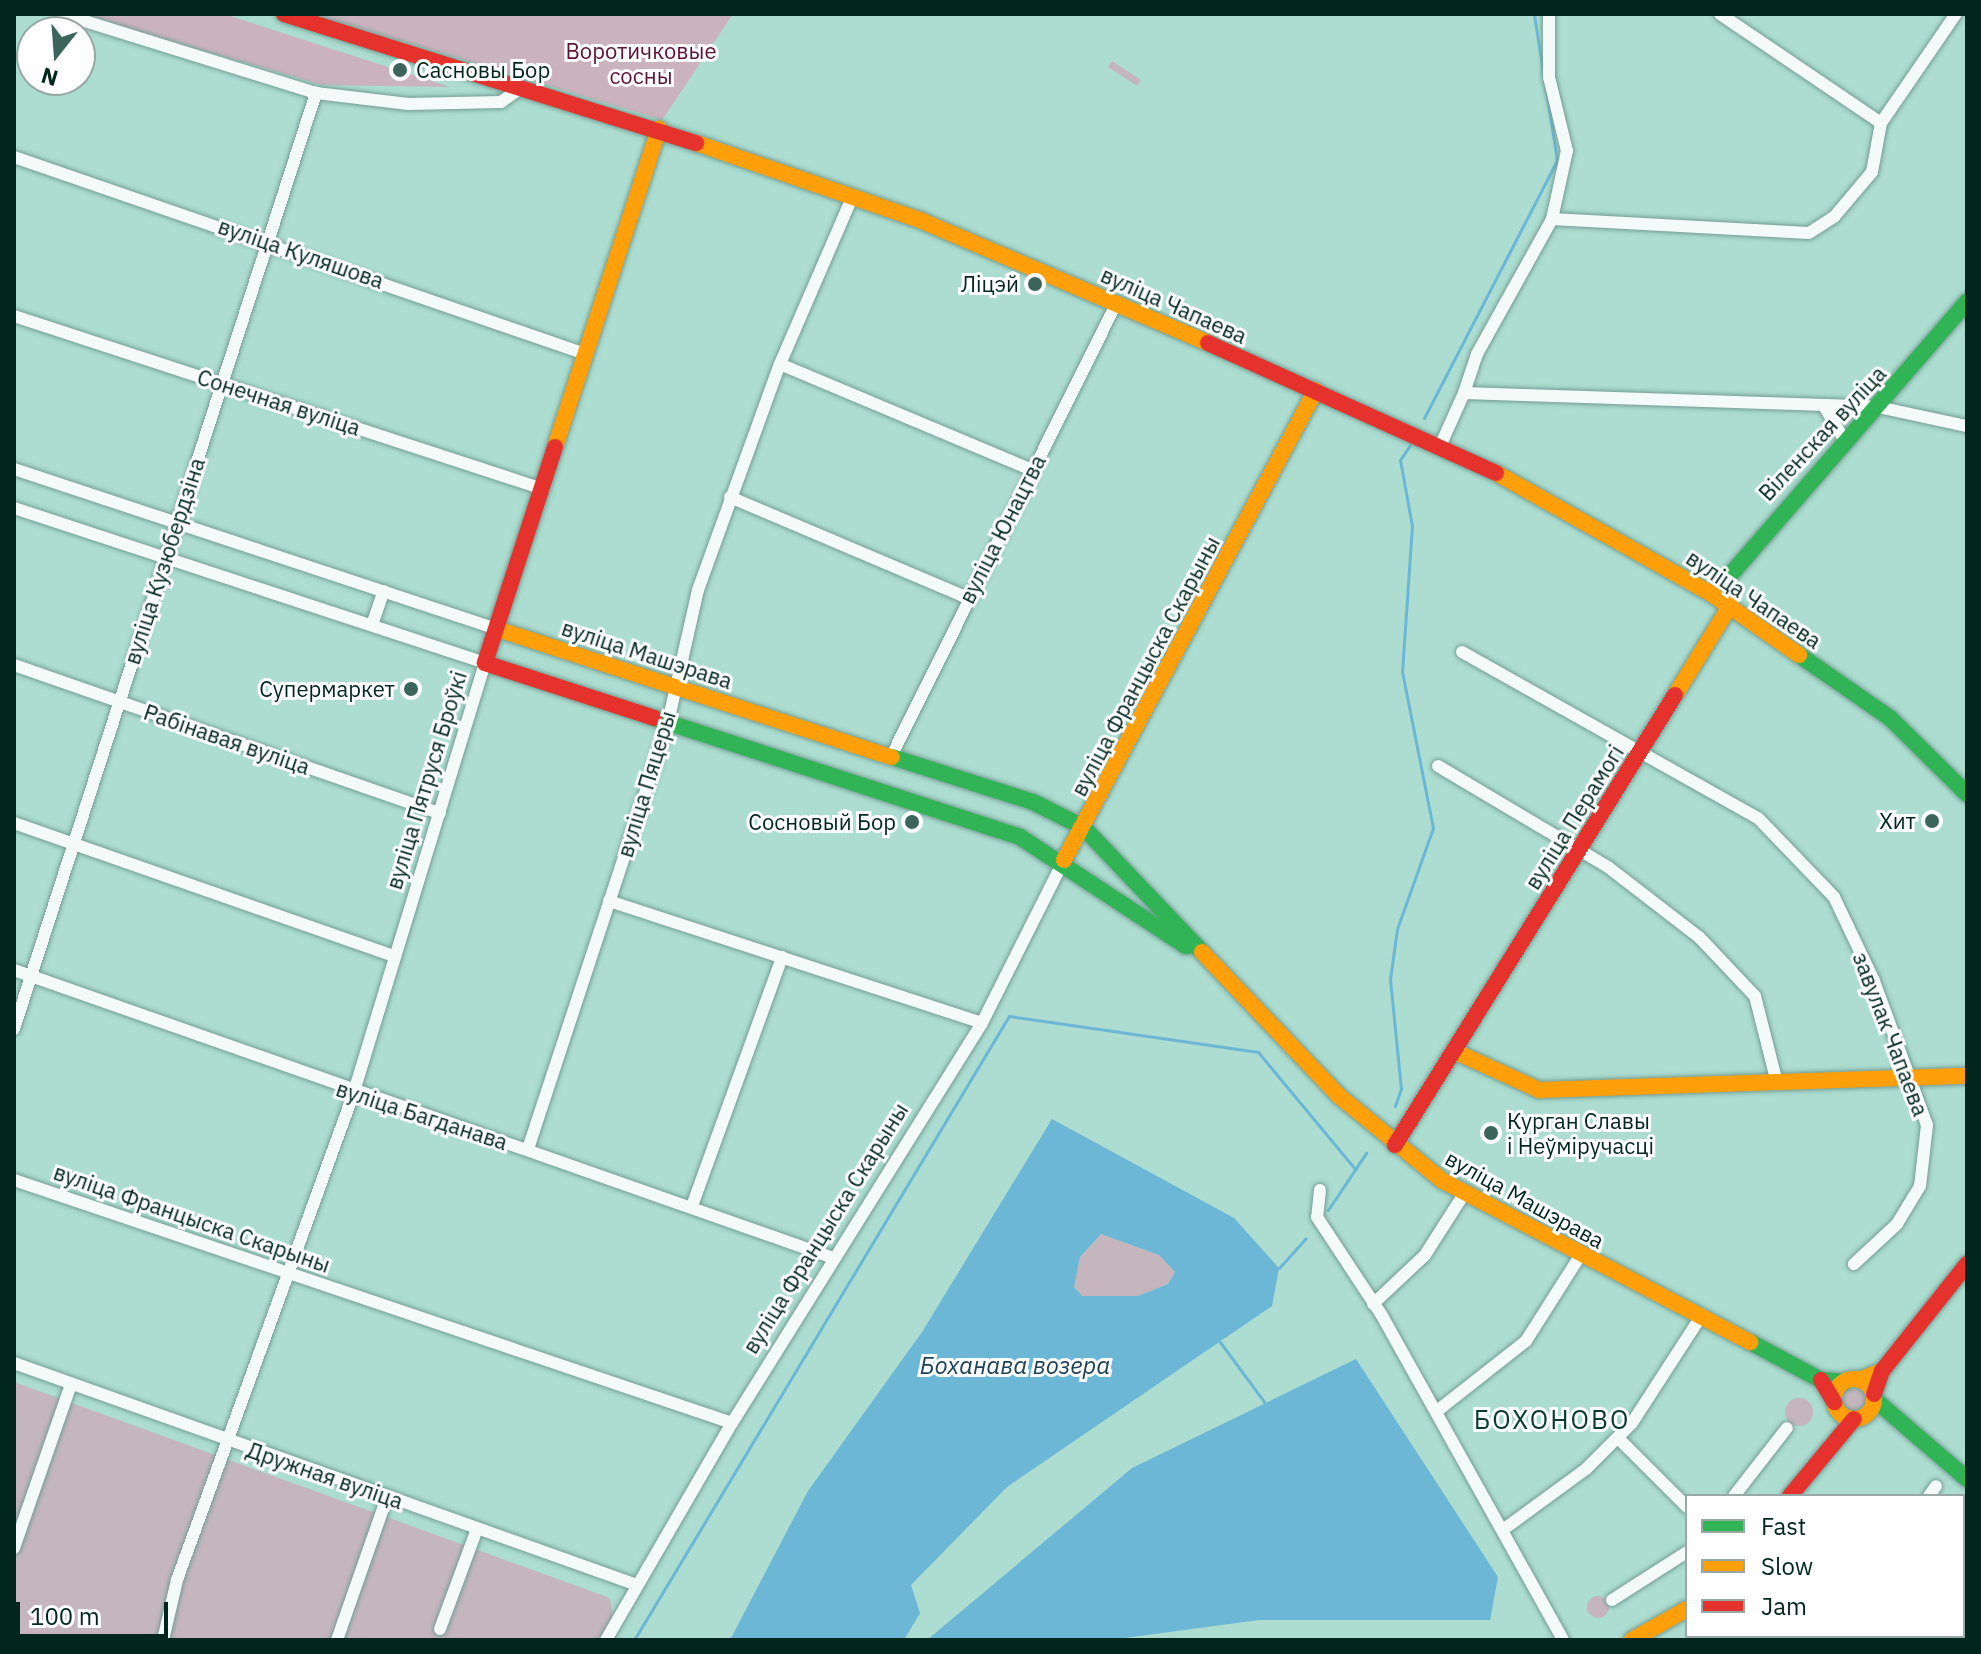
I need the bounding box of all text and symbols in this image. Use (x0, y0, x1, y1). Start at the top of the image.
north arrow (16, 16, 96, 96)
park label: Воротичковые сосны (566, 37, 716, 88)
place label: Сасновы Бор (416, 57, 550, 83)
text: N (38, 61, 61, 94)
marker: Сасновы Бор (391, 61, 409, 79)
street label: вуліца Куляшова (215, 212, 387, 294)
street label: вуліца Чапаева (1097, 261, 1251, 349)
place label: Ліцэй (961, 271, 1019, 297)
marker: Ліцэй (1026, 275, 1044, 293)
street label: Віленская вуліца (1753, 360, 1891, 506)
street label: Сонечная вуліца (194, 363, 364, 441)
street label: вуліца Юнацтва (953, 450, 1051, 608)
street label: вуліца Кузюбердзіна (118, 454, 210, 668)
street label: вуліца Францыска Скарыны (1065, 531, 1225, 801)
street label: вуліца Чапаева (1682, 544, 1826, 654)
street label: вуліца Машэрава (558, 614, 736, 694)
street label: вуліца Пятруся Броўкі (380, 668, 472, 892)
place label: Супермаркет (259, 676, 395, 702)
marker: Супермаркет (402, 680, 420, 698)
street label: Рабінавая вуліца (140, 698, 314, 780)
street label: вуліца Пяцеры (611, 708, 681, 860)
street label: вуліца Перамогі (1519, 740, 1629, 894)
place label: Хит (1879, 808, 1916, 834)
place label: Сосновый Бор (748, 809, 896, 835)
marker: Хит (1923, 812, 1941, 830)
marker: Сосновый Бор (903, 813, 921, 831)
street label: завулак Чапаева (1848, 948, 1934, 1120)
street label: вуліца Багданава (333, 1075, 511, 1155)
street label: вуліца Францыска Скарыны (737, 1098, 913, 1358)
place label: Курган Славы і Неўміручасці (1507, 1107, 1654, 1158)
marker: Курган Славы і Неўміручасці (1482, 1124, 1500, 1142)
street label: вуліца Машэрава (1441, 1144, 1609, 1254)
street label: вуліца Францыска Скарыны (50, 1158, 334, 1278)
water label: Боханава возера (920, 1352, 1110, 1380)
district label: БОХОНОВО (1474, 1404, 1630, 1436)
street label: Дружная вуліца (243, 1436, 407, 1514)
legend (1685, 1494, 1965, 1638)
text: Fast (1761, 1510, 1806, 1542)
text: Slow (1761, 1550, 1813, 1582)
scale bar (20, 1586, 172, 1636)
text: Jam (1761, 1590, 1807, 1622)
text: 100 m (30, 1600, 100, 1632)

